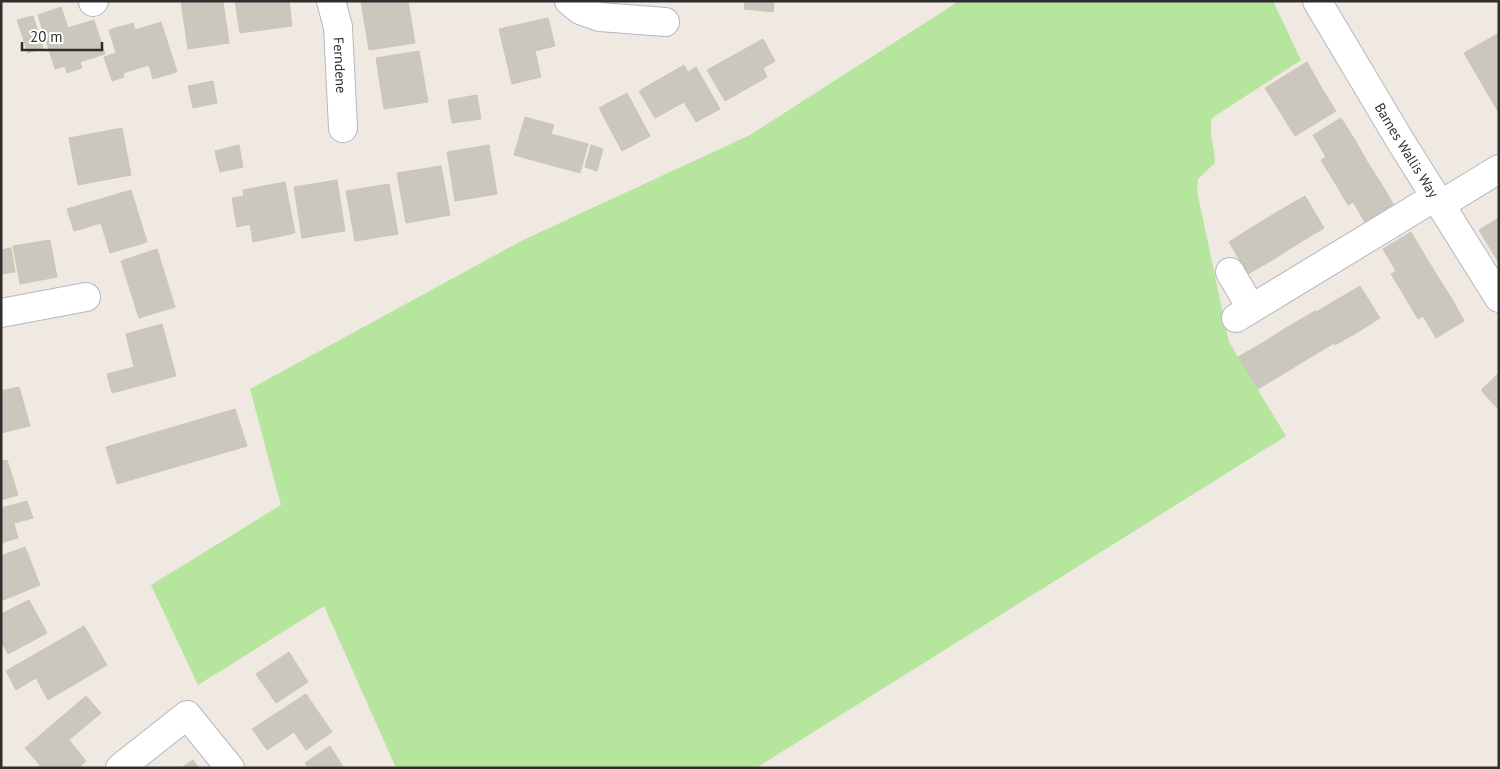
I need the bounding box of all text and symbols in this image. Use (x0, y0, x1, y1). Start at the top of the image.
scale bar (22, 20, 102, 52)
text: 20 m (30, 27, 63, 46)
street label: Ferndene (330, 36, 350, 94)
street label: Barnes Wallis Way (1371, 100, 1443, 201)

